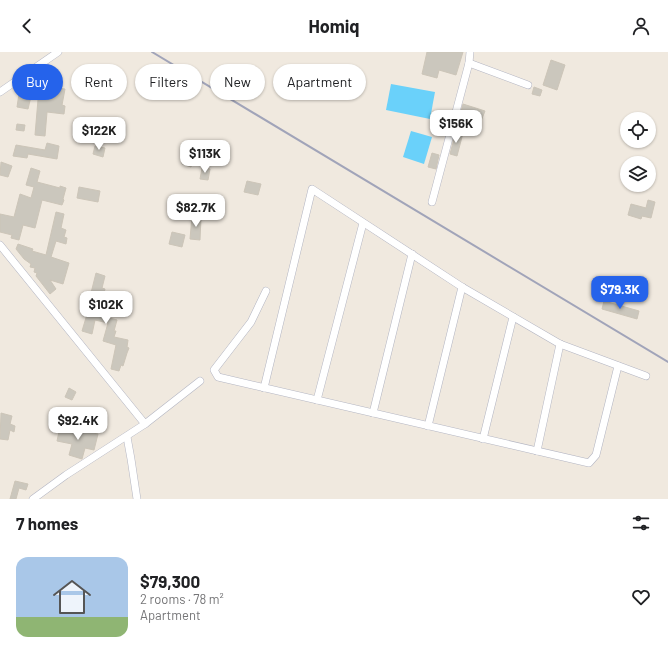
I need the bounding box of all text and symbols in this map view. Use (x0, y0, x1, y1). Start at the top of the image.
icon: back (16, 15, 38, 37)
text: Homiq (308, 15, 360, 37)
icon: person (630, 15, 652, 37)
chip: Buy (12, 64, 63, 100)
chip: Rent (71, 64, 127, 100)
chip: Filters (135, 64, 202, 100)
chip: New (210, 64, 265, 100)
chip: Apartment (273, 64, 366, 100)
pin: $156K (428, 110, 484, 144)
map controls (620, 112, 656, 192)
button: locate (620, 112, 656, 148)
text: $156K (439, 115, 473, 131)
pin: $122K (71, 117, 127, 151)
text: $122K (82, 122, 116, 138)
pin: $113K (177, 140, 233, 174)
text: $113K (189, 145, 221, 161)
button: layers (620, 156, 656, 192)
pin: $82.7K (163, 194, 229, 228)
text: $82.7K (176, 199, 216, 215)
pin: $79.3K (587, 276, 653, 310)
text: $79.3K (600, 281, 640, 297)
pin: $102K (78, 291, 134, 325)
text: $102K (89, 296, 123, 312)
pin: $92.4K (45, 407, 111, 441)
text: $92.4K (57, 412, 99, 428)
icon: filters (630, 512, 652, 534)
text: 7 homes (16, 513, 78, 533)
text: $79,300 (140, 571, 200, 591)
icon: home (48, 573, 96, 621)
icon: heart (630, 586, 652, 608)
text: 2 rooms · 78 m² (140, 591, 224, 607)
text: Apartment (140, 607, 201, 623)

